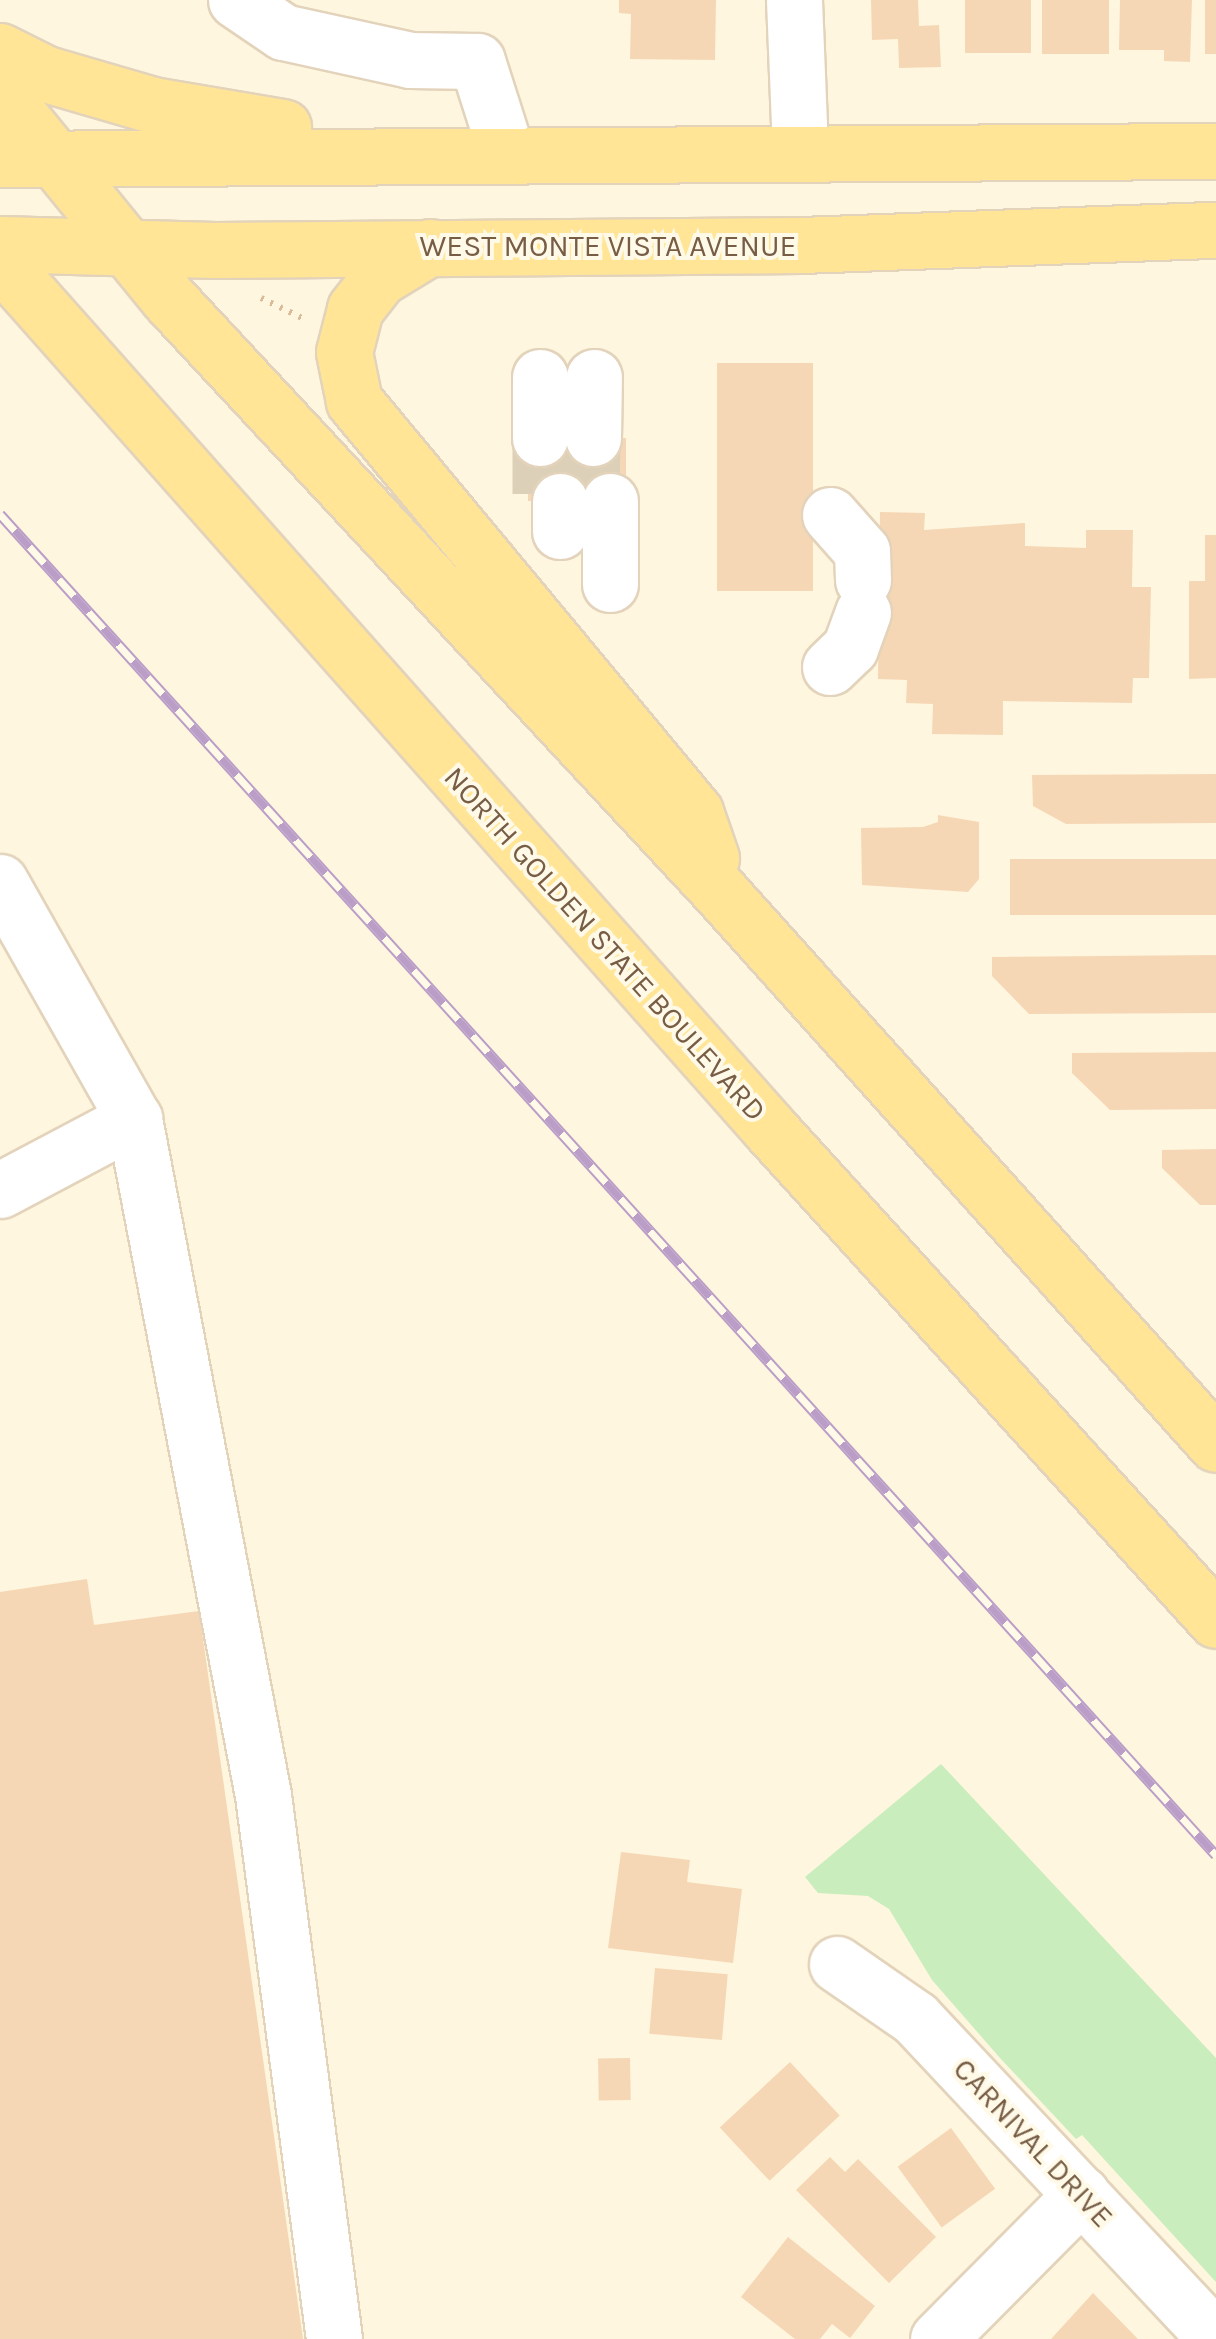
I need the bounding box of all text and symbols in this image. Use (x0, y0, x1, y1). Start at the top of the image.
street label: WEST MONTE VISTA AVENUE (420, 228, 796, 264)
street label: NORTH GOLDEN STATE BOULEVARD (436, 759, 774, 1129)
street label: CARNIVAL DRIVE (946, 2051, 1120, 2235)

